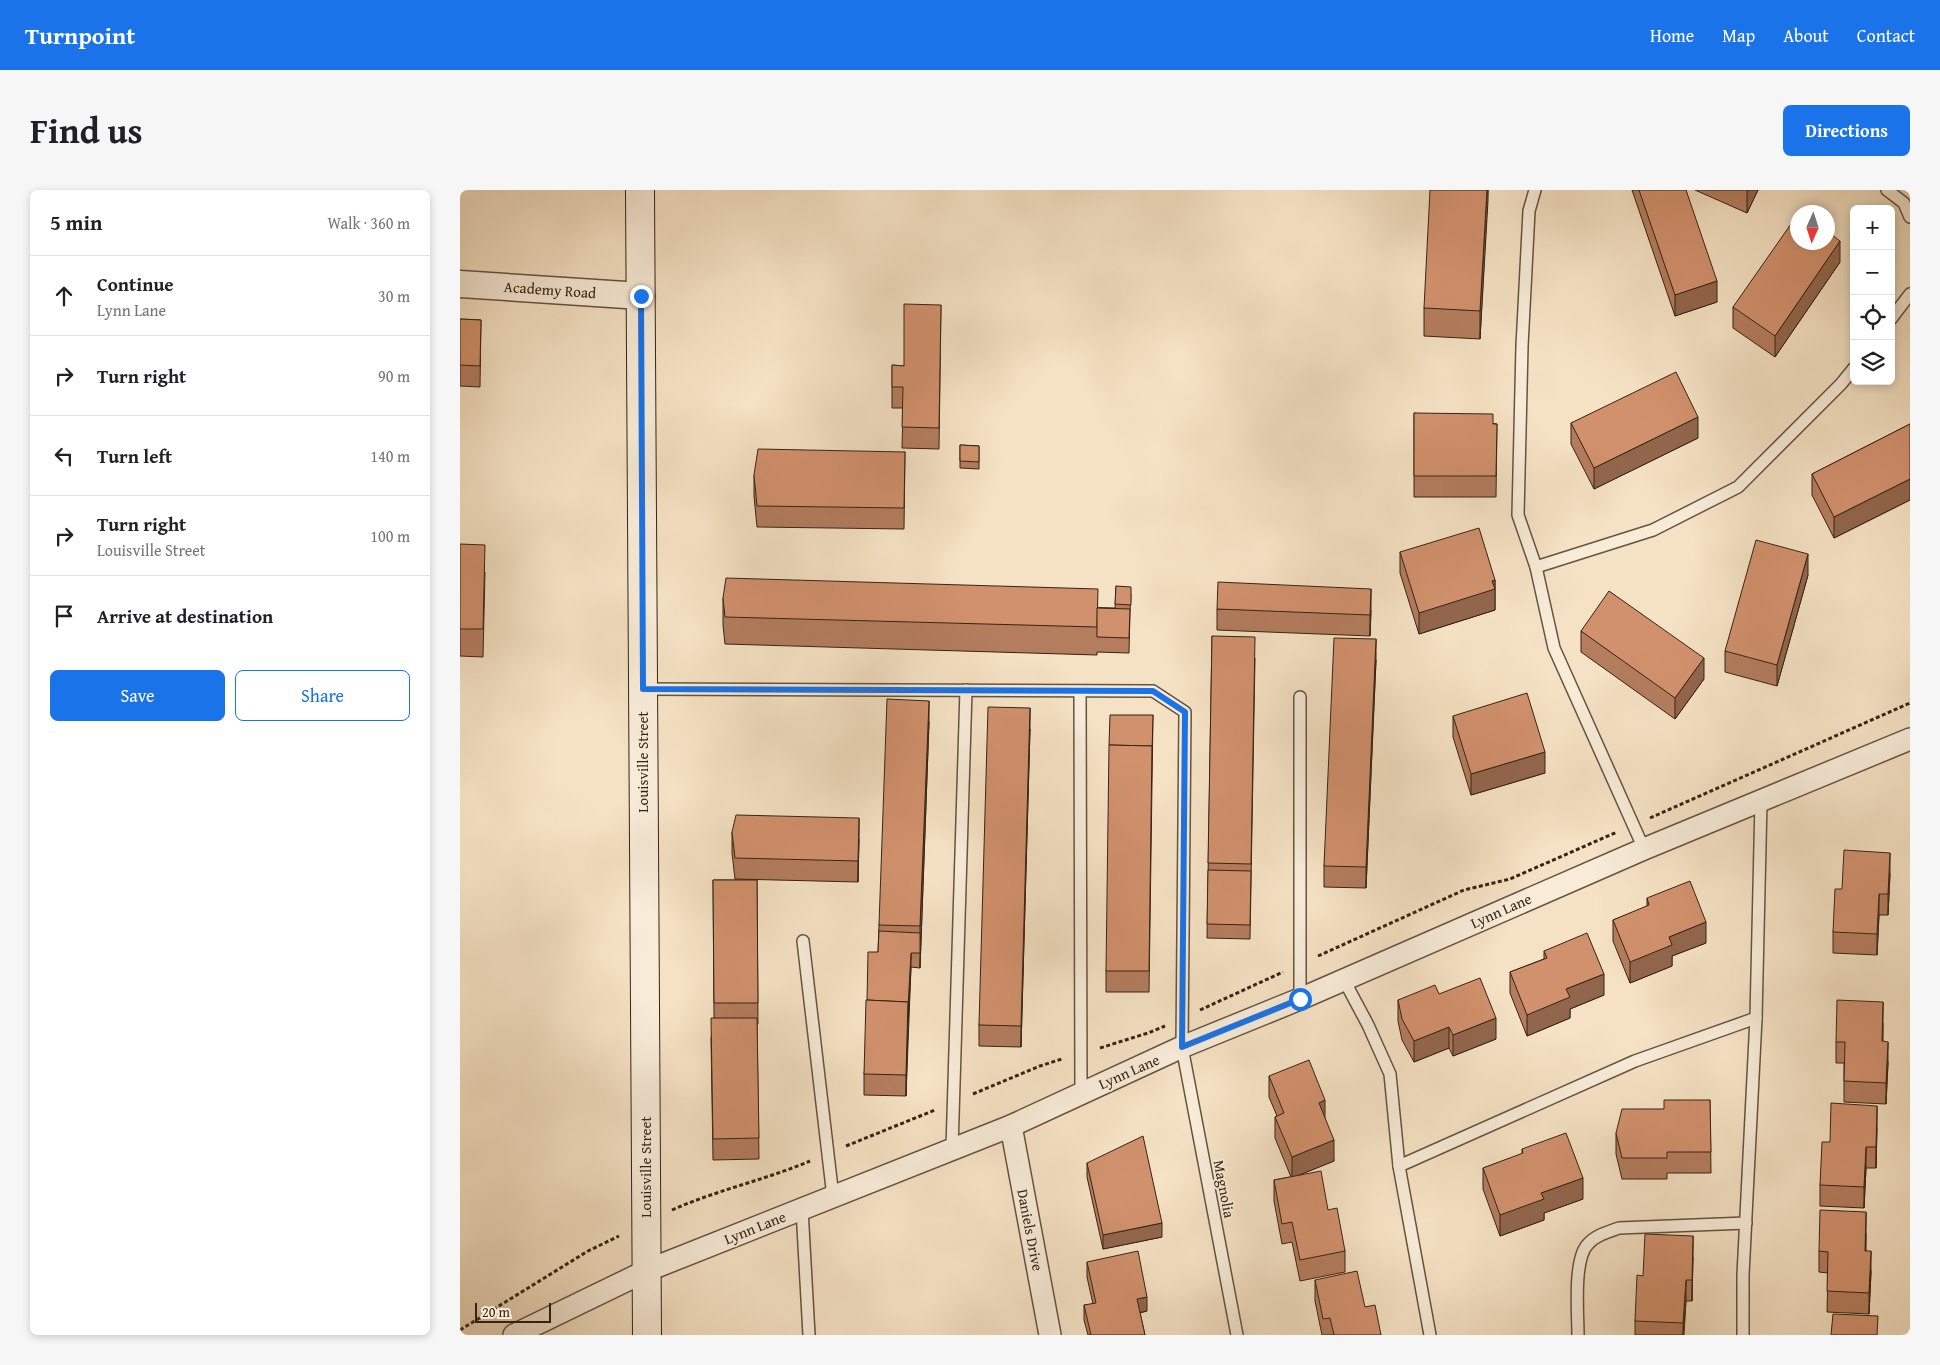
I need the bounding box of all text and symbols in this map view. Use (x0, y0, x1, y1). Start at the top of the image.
text: Turnpoint (25, 18, 135, 53)
text: Home (1650, 22, 1694, 49)
text: Map (1722, 22, 1755, 49)
text: About (1783, 22, 1829, 49)
text: Contact (1857, 22, 1915, 49)
text: Find us (30, 105, 143, 156)
button: Directions (1783, 105, 1910, 156)
north arrow (1790, 205, 1835, 250)
map controls (1850, 205, 1895, 385)
button: + (1850, 205, 1895, 250)
text: 5 min (50, 207, 102, 238)
text: Walk · 360 m (327, 211, 410, 235)
button: − (1850, 250, 1895, 295)
text: Continue (97, 270, 174, 298)
street label: Academy Road (503, 276, 597, 303)
icon: ahead (50, 282, 78, 310)
text: 30 m (378, 284, 410, 308)
route end (630, 285, 653, 308)
button: locate (1850, 295, 1895, 340)
text: Lynn Lane (97, 298, 166, 322)
button: layers (1850, 340, 1895, 385)
icon: right (50, 362, 78, 390)
text: Turn right (97, 362, 186, 390)
text: 90 m (378, 364, 410, 388)
icon: left (50, 442, 78, 470)
text: Turn left (97, 442, 172, 470)
text: 140 m (370, 444, 410, 468)
text: Turn right (97, 510, 186, 538)
icon: right (50, 522, 78, 550)
text: 100 m (370, 524, 410, 548)
text: Louisville Street (97, 538, 205, 562)
icon: arrive (50, 602, 78, 630)
text: Arrive at destination (97, 602, 273, 630)
button: Save (50, 670, 225, 721)
button: Share (235, 670, 410, 721)
street label: Louisville Street (632, 710, 653, 813)
street label: Lynn Lane (1467, 888, 1535, 933)
route start (1289, 988, 1312, 1011)
street label: Lynn Lane (1095, 1049, 1163, 1094)
street label: Louisville Street (635, 1115, 656, 1218)
street label: Magnolia (1209, 1158, 1240, 1220)
street label: Daniels Drive (1012, 1187, 1049, 1273)
street label: Lynn Lane (721, 1206, 789, 1249)
scale bar (475, 1300, 551, 1323)
text: 20 m (482, 1302, 510, 1322)

